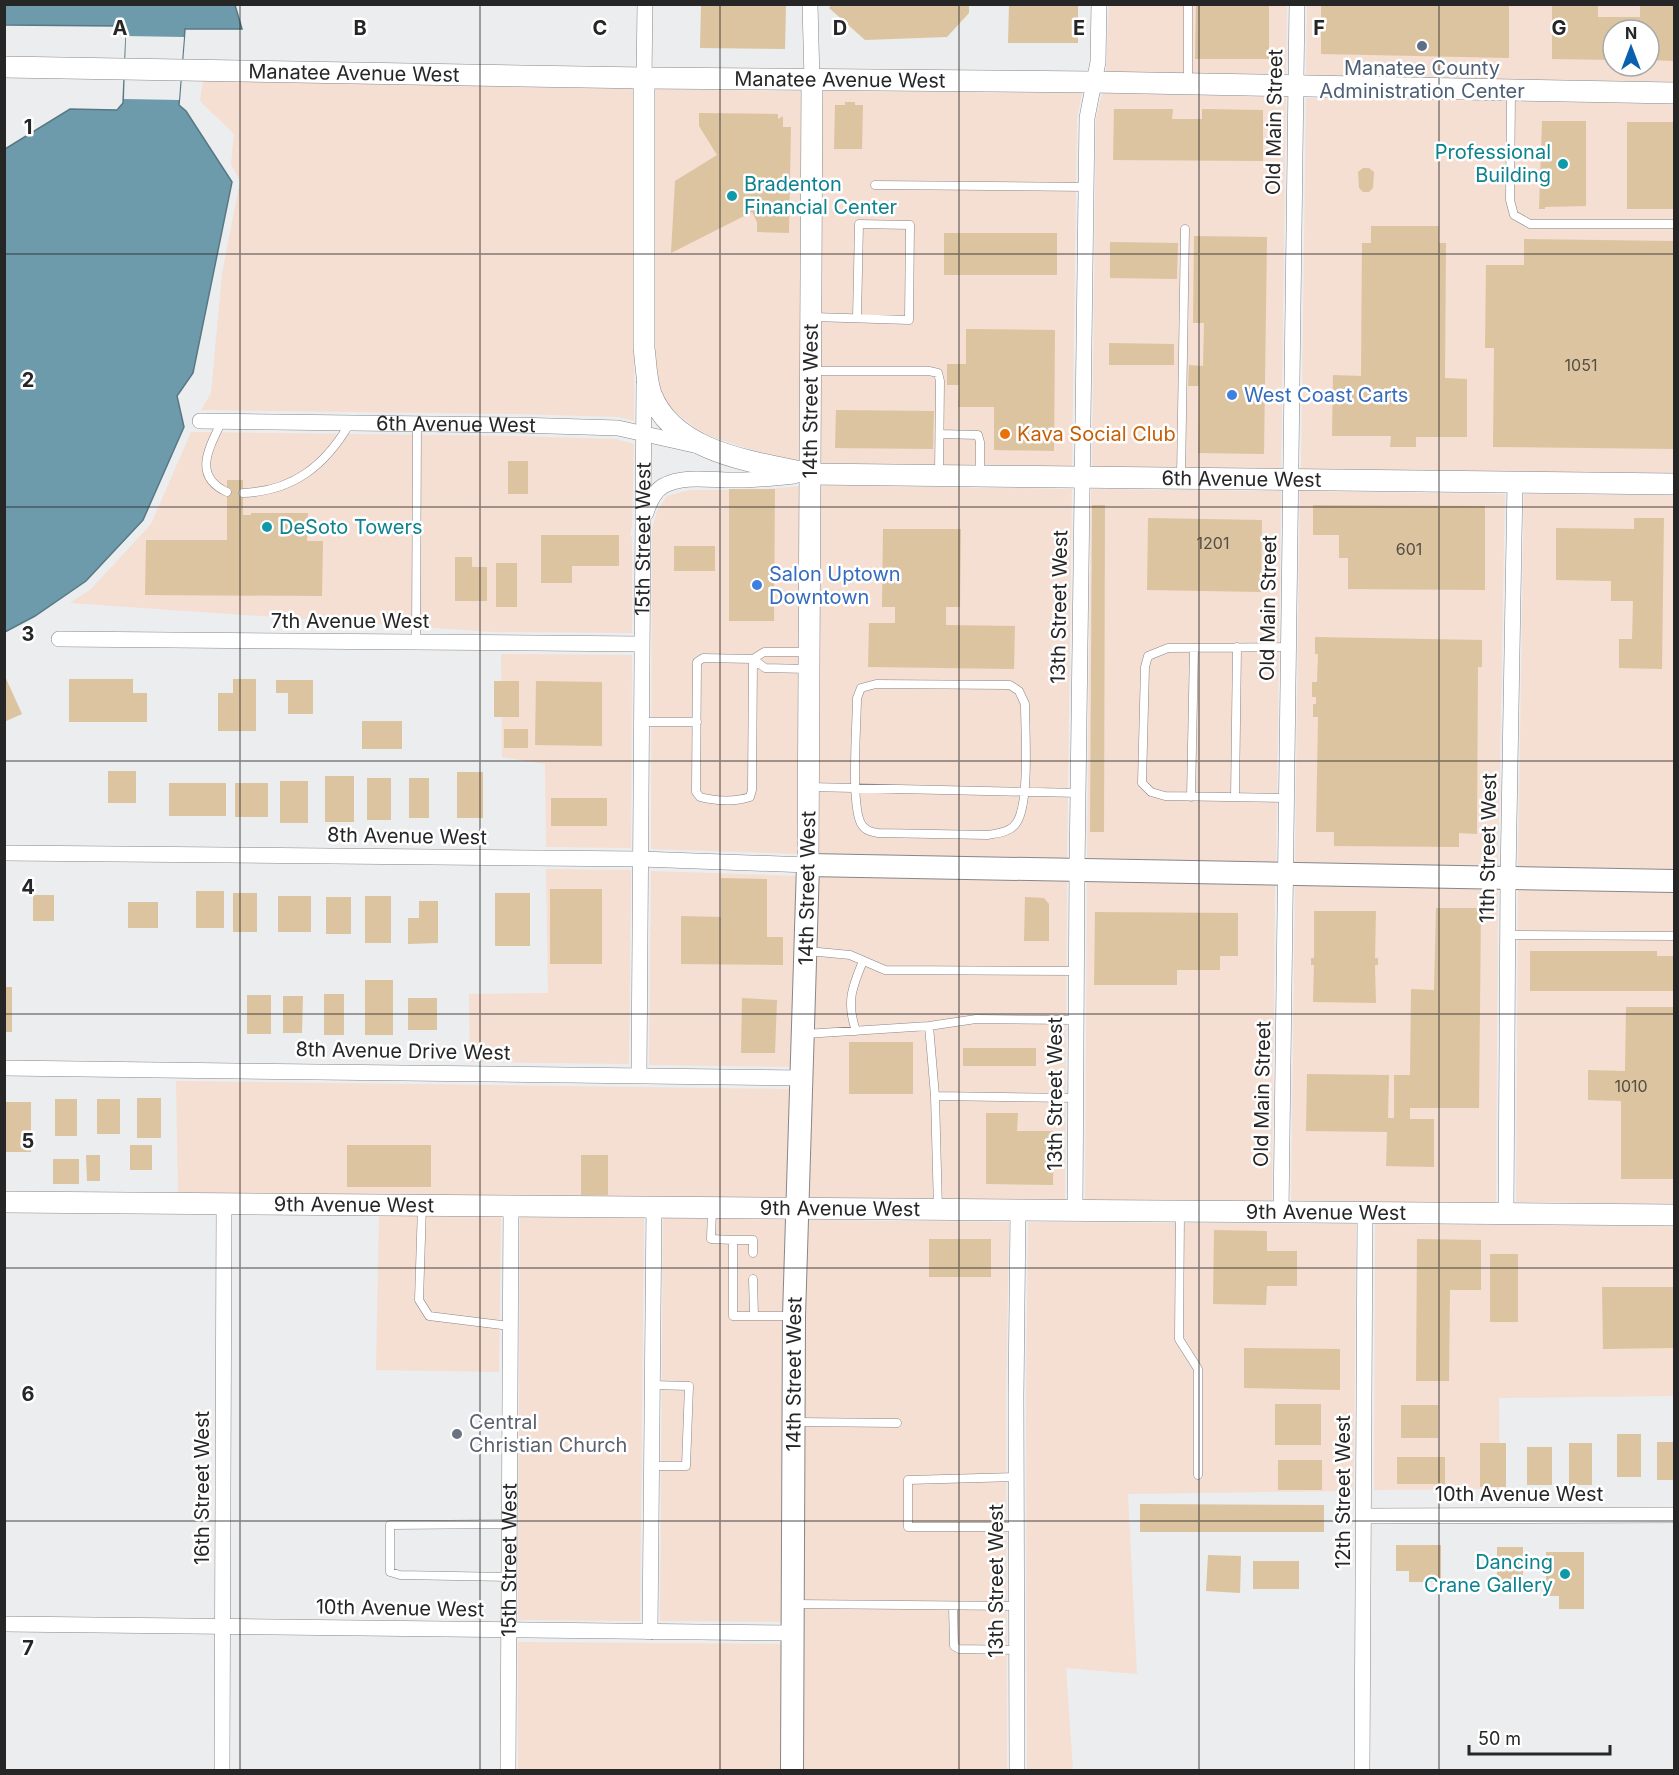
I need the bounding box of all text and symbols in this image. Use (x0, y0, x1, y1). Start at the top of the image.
text: A (113, 16, 128, 40)
text: B (353, 16, 367, 40)
text: C (593, 16, 607, 40)
text: D (833, 16, 847, 40)
text: E (1073, 16, 1085, 40)
text: F (1313, 16, 1325, 40)
text: G (1551, 16, 1567, 40)
north arrow (1601, 18, 1661, 78)
text: N (1625, 23, 1637, 43)
marker: Manatee County Administration Center (1415, 39, 1429, 53)
street label: Old Main Street (1261, 48, 1287, 195)
place label: Manatee County Administration Center (1319, 56, 1525, 103)
street label: Manatee Avenue West (248, 59, 460, 87)
street label: Manatee Avenue West (734, 67, 946, 93)
text: 1 (24, 115, 32, 139)
place label: Professional Building (1435, 140, 1551, 187)
marker: Professional Building (1556, 157, 1570, 171)
place label: Bradenton Financial Center (744, 172, 898, 219)
marker: Bradenton Financial Center (725, 189, 739, 203)
street label: 14th Street West (798, 323, 823, 478)
house number: 1051 (1565, 355, 1597, 375)
text: 2 (22, 368, 34, 392)
place label: West Coast Carts (1244, 383, 1408, 407)
marker: West Coast Carts (1225, 388, 1239, 402)
street label: 6th Avenue West (376, 411, 537, 438)
place label: Kava Social Club (1017, 422, 1176, 446)
marker: Kava Social Club (998, 427, 1012, 441)
street label: 15th Street West (630, 462, 655, 616)
street label: 6th Avenue West (1161, 466, 1322, 492)
place label: DeSoto Towers (279, 515, 423, 539)
marker: DeSoto Towers (260, 520, 274, 534)
street label: 13th Street West (1046, 529, 1072, 684)
house number: 1201 (1197, 533, 1229, 553)
street label: Old Main Street (1255, 534, 1281, 681)
house number: 601 (1396, 539, 1422, 559)
place label: Salon Uptown Downtown (769, 562, 901, 609)
marker: Salon Uptown Downtown (750, 578, 764, 592)
street label: 7th Avenue West (271, 609, 430, 633)
text: 3 (22, 622, 34, 646)
street label: 11th Street West (1475, 772, 1501, 923)
street label: 14th Street West (794, 810, 820, 965)
street label: 8th Avenue West (327, 823, 487, 849)
text: 4 (21, 875, 35, 899)
street label: 13th Street West (1043, 1017, 1067, 1171)
street label: Old Main Street (1249, 1020, 1275, 1167)
street label: 8th Avenue Drive West (295, 1037, 511, 1065)
house number: 1010 (1614, 1076, 1648, 1096)
text: 5 (22, 1129, 34, 1153)
street label: 9th Avenue West (274, 1192, 435, 1217)
street label: 9th Avenue West (760, 1196, 921, 1221)
street label: 9th Avenue West (1246, 1200, 1407, 1225)
street label: 14th Street West (781, 1296, 807, 1451)
text: 6 (22, 1382, 35, 1406)
place label: Central Christian Church (469, 1410, 627, 1457)
street label: 16th Street West (190, 1411, 214, 1565)
street label: 12th Street West (1331, 1415, 1355, 1569)
marker: Central Christian Church (450, 1427, 464, 1441)
street label: 10th Avenue West (1435, 1482, 1604, 1506)
street label: 15th Street West (497, 1483, 522, 1637)
street label: 13th Street West (984, 1504, 1008, 1658)
place label: Dancing Crane Gallery (1424, 1550, 1553, 1597)
marker: Dancing Crane Gallery (1558, 1567, 1572, 1581)
street label: 10th Avenue West (316, 1595, 485, 1621)
text: 7 (22, 1636, 34, 1660)
scale bar (1469, 1718, 1610, 1756)
text: 50 m (1478, 1728, 1521, 1749)

